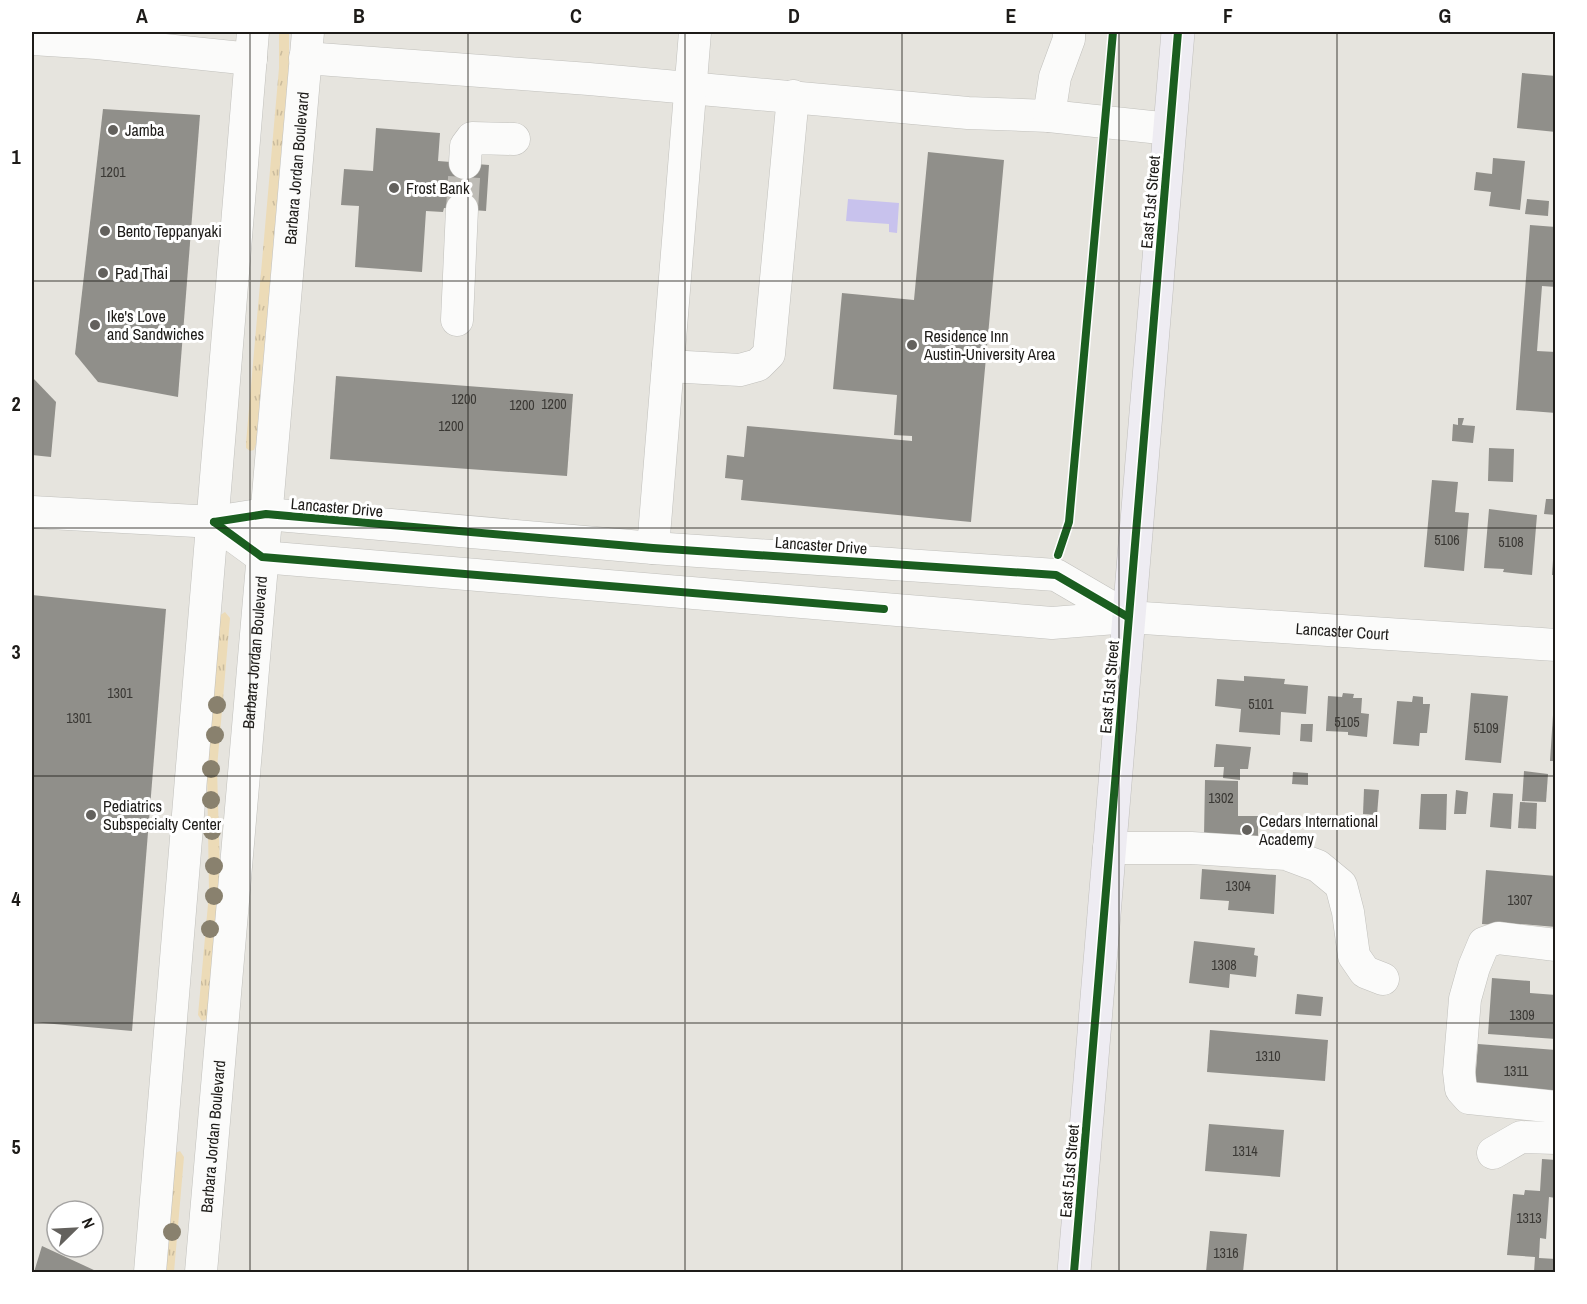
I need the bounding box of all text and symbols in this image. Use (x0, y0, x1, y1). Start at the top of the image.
text: A (136, 2, 148, 29)
text: B (353, 2, 365, 29)
text: C (570, 2, 582, 29)
text: D (788, 2, 800, 29)
text: E (1006, 2, 1017, 29)
text: F (1223, 2, 1233, 29)
text: G (1439, 2, 1451, 29)
street label: Barbara Jordan Boulevard (279, 91, 314, 245)
place label: Jamba (125, 119, 165, 141)
marker: Jamba (106, 123, 120, 137)
text: 1 (11, 143, 21, 170)
street label: East 51st Street (1135, 154, 1165, 249)
house number: 1201 (100, 163, 126, 181)
place label: Frost Bank (406, 177, 470, 199)
marker: Frost Bank (387, 181, 401, 195)
place label: Bento Teppanyaki (117, 220, 222, 242)
marker: Bento Teppanyaki (98, 224, 112, 238)
place label: Pad Thai (115, 262, 168, 284)
marker: Pad Thai (96, 266, 110, 280)
place label: Ike's Love and Sandwiches (107, 305, 204, 345)
marker: Ike's Love and Sandwiches (88, 318, 102, 332)
place label: Residence Inn Austin-University Area (923, 325, 1056, 365)
marker: Residence Inn Austin-University Area (905, 338, 919, 352)
text: 2 (11, 390, 21, 417)
house number: 1200 (451, 390, 477, 408)
house number: 1200 (541, 395, 567, 413)
house number: 1200 (509, 396, 535, 414)
house number: 1200 (438, 417, 464, 435)
street label: Lancaster Drive (290, 492, 384, 522)
street label: Lancaster Drive (774, 531, 868, 559)
house number: 5106 (1434, 531, 1460, 549)
house number: 5108 (1498, 533, 1524, 551)
street label: Barbara Jordan Boulevard (237, 575, 272, 730)
street label: Lancaster Court (1295, 617, 1390, 645)
text: 3 (11, 638, 21, 665)
street label: East 51st Street (1094, 639, 1124, 734)
house number: 1301 (107, 684, 133, 702)
house number: 5101 (1248, 695, 1274, 713)
house number: 1301 (66, 709, 92, 727)
house number: 5105 (1334, 713, 1360, 731)
house number: 5109 (1473, 719, 1499, 737)
house number: 1302 (1208, 789, 1234, 807)
place label: Pediatrics Subspecialty Center (103, 795, 222, 835)
marker: Pediatrics Subspecialty Center (84, 808, 98, 822)
place label: Cedars International Academy (1258, 810, 1378, 850)
marker: Cedars International Academy (1240, 823, 1254, 837)
house number: 1304 (1225, 877, 1251, 895)
text: 4 (11, 885, 21, 912)
house number: 1307 (1507, 891, 1533, 909)
house number: 1308 (1211, 956, 1237, 974)
house number: 1309 (1509, 1006, 1535, 1024)
house number: 1310 (1255, 1047, 1281, 1065)
street label: Barbara Jordan Boulevard (195, 1059, 230, 1214)
house number: 1311 (1504, 1062, 1529, 1080)
street label: East 51st Street (1054, 1123, 1084, 1218)
text: 5 (11, 1133, 21, 1160)
house number: 1314 (1232, 1142, 1258, 1160)
north arrow (45, 1199, 105, 1259)
house number: 1313 (1516, 1209, 1542, 1227)
text: N (77, 1214, 101, 1232)
house number: 1316 (1213, 1244, 1239, 1262)

